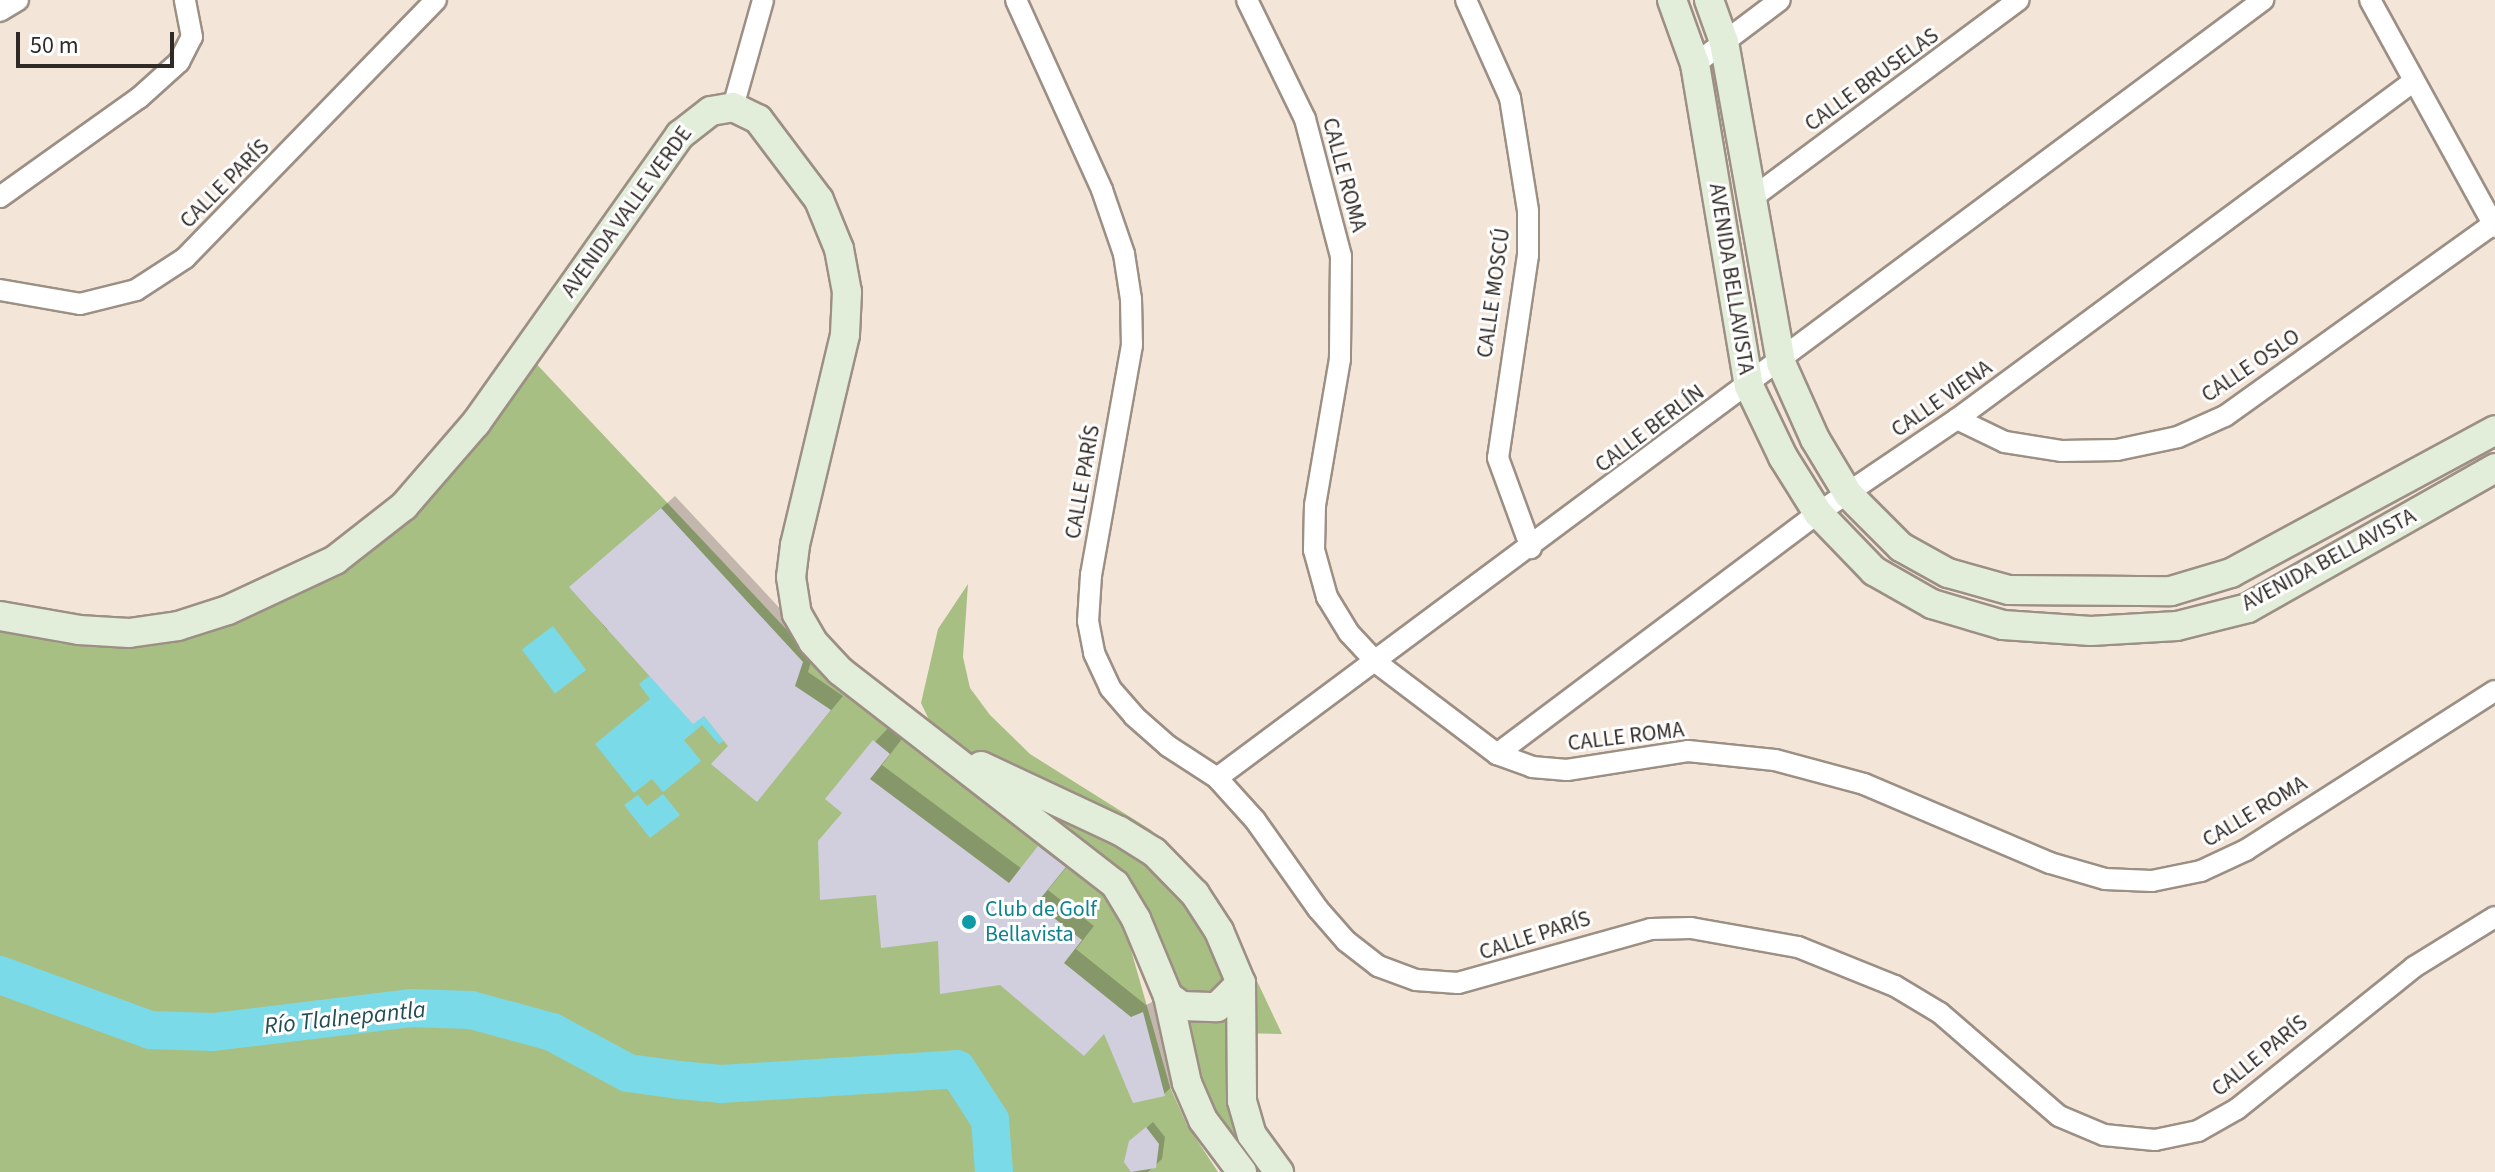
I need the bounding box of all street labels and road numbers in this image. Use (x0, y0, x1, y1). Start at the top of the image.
street label: CALLE BRUSELAS (1800, 23, 1944, 137)
street label: CALLE ROMA (1316, 115, 1372, 235)
street label: AVENIDA VALLE VERDE (556, 121, 698, 303)
street label: CALLE PARÍS (175, 134, 275, 234)
street label: AVENIDA BELLAVISTA (1703, 182, 1759, 376)
street label: CALLE MOSCÚ (1472, 226, 1516, 360)
street label: CALLE OSLO (2197, 323, 2305, 409)
street label: CALLE VIENA (1887, 355, 1997, 443)
street label: CALLE BERLÍN (1590, 379, 1710, 479)
street label: CALLE PARÍS (1060, 423, 1106, 541)
street label: AVENIDA BELLAVISTA (2238, 503, 2420, 617)
street label: CALLE ROMA (1566, 717, 1686, 757)
street label: CALLE ROMA (2198, 771, 2312, 853)
street label: CALLE PARÍS (1476, 906, 1594, 966)
street label: CALLE PARÍS (2207, 1009, 2313, 1103)

